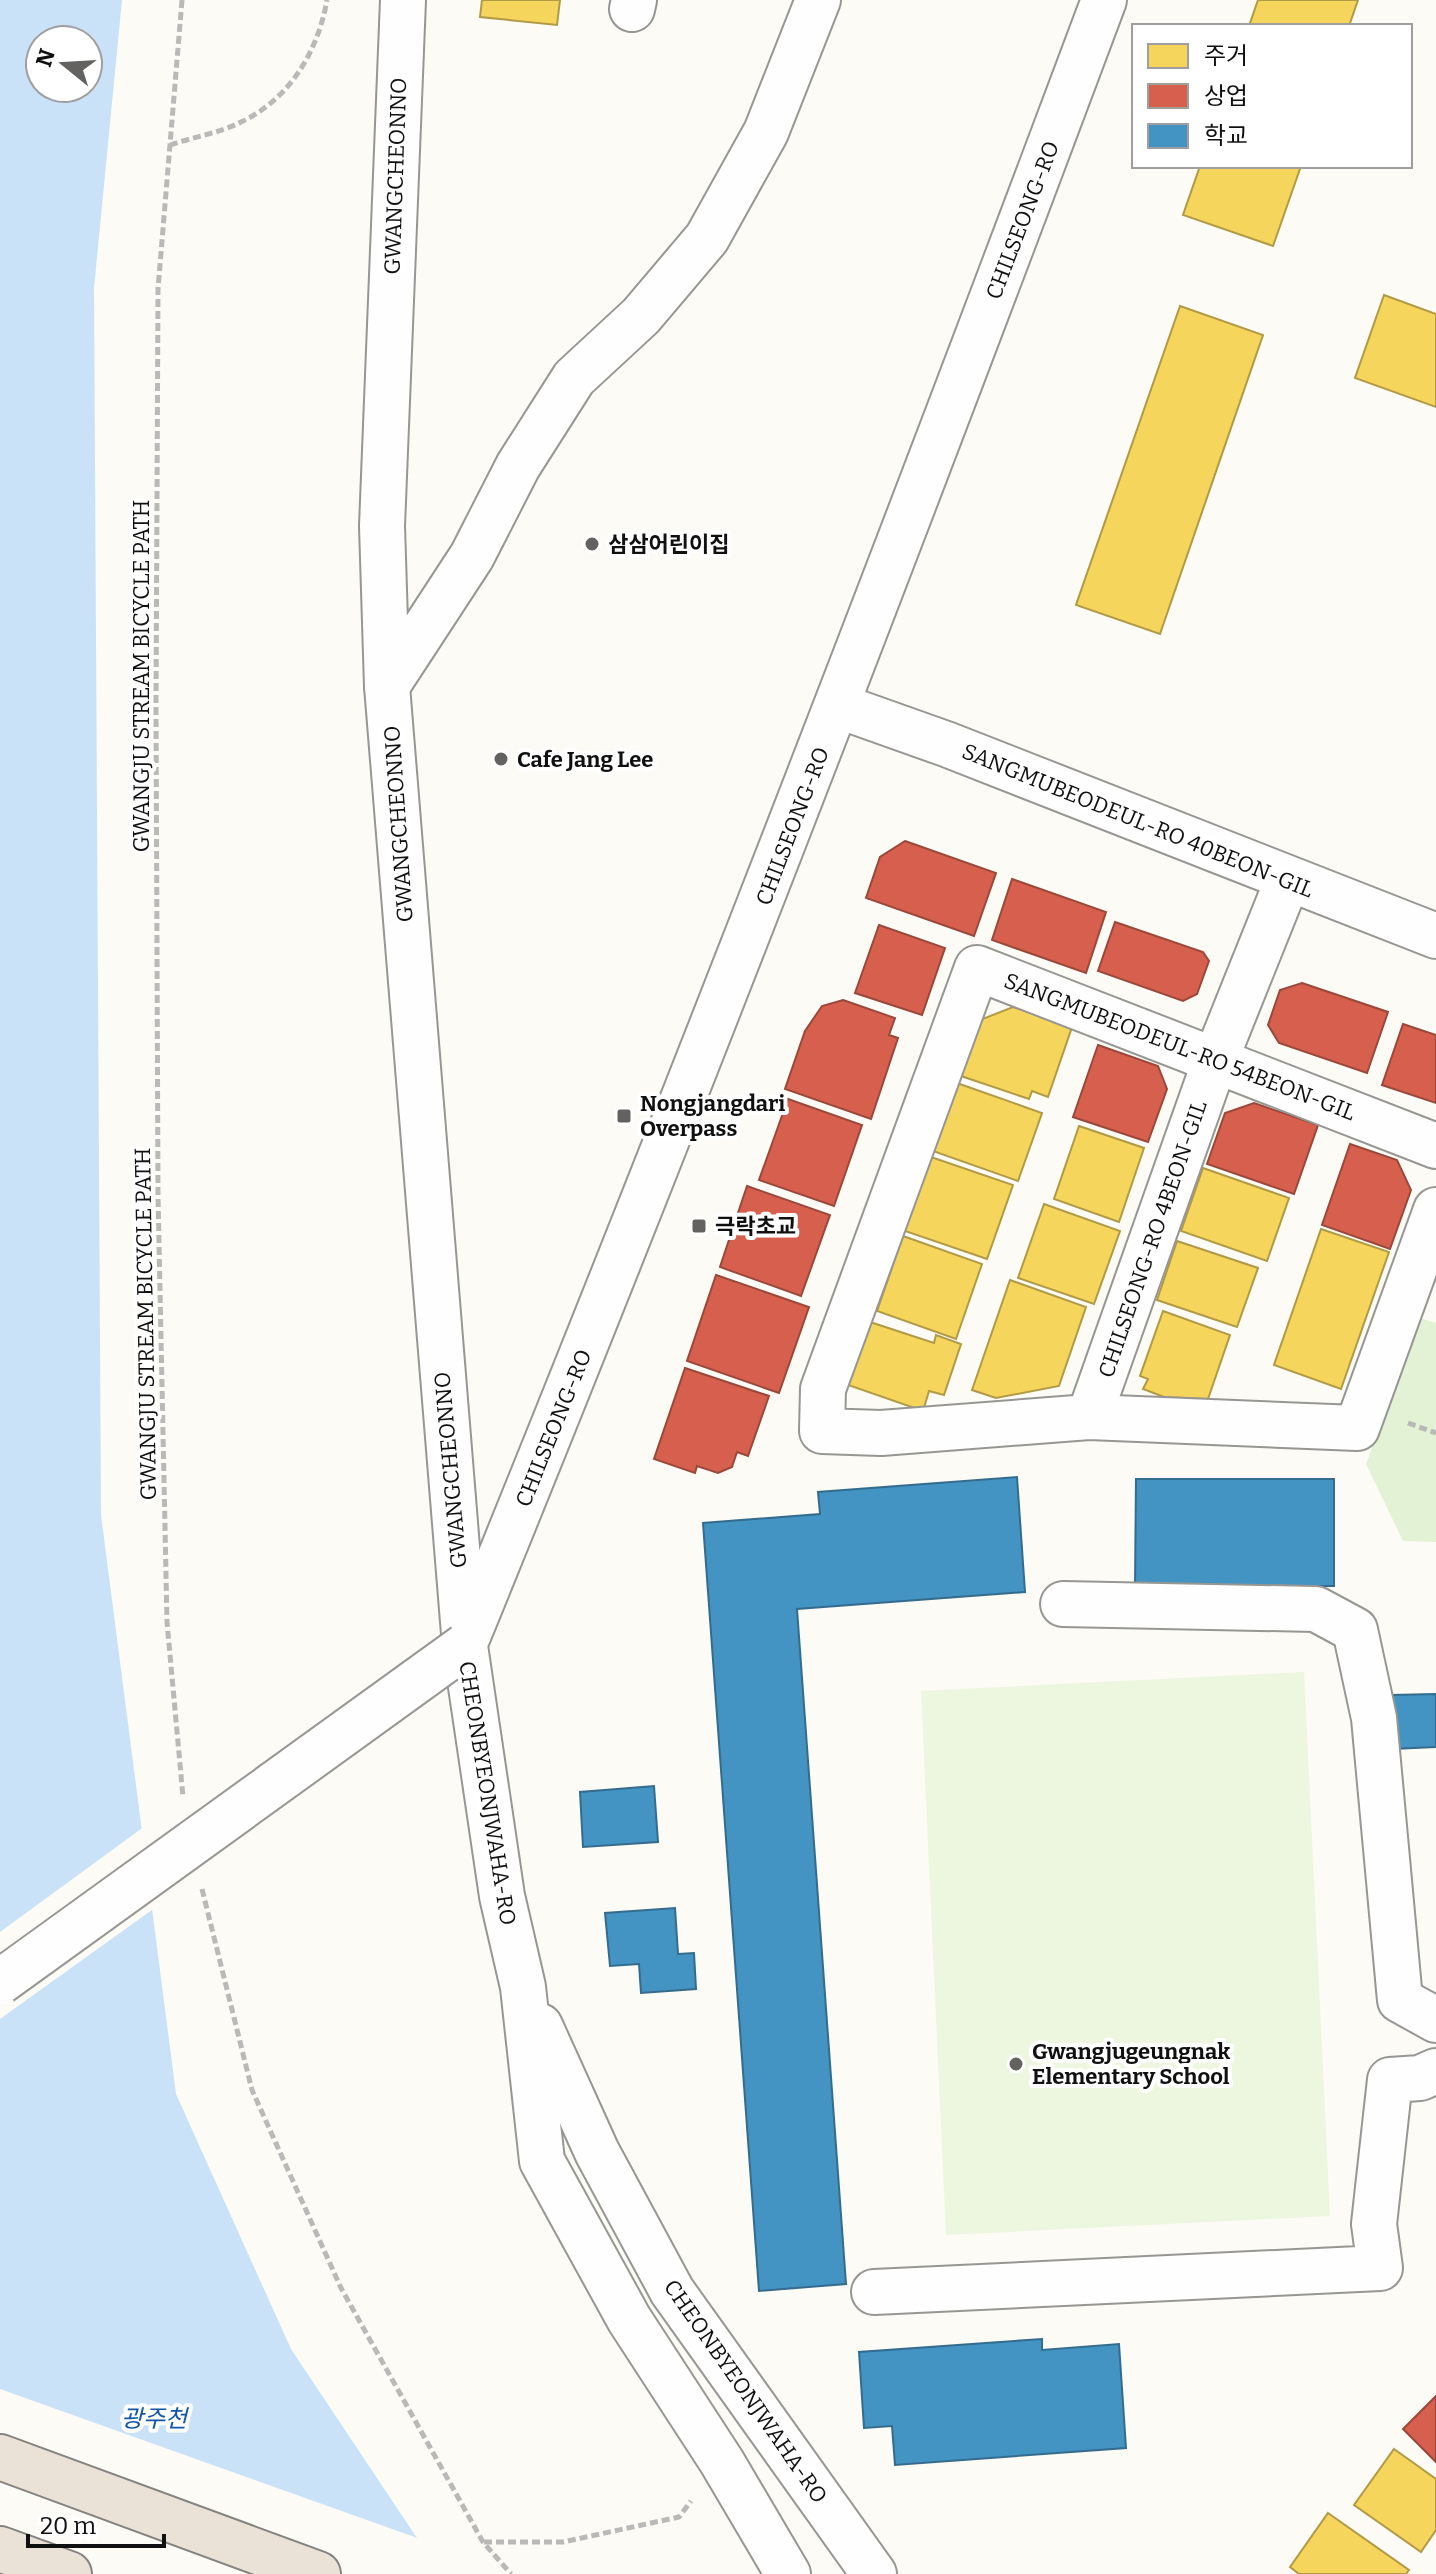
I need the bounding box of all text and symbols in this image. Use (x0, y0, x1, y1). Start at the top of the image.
north arrow (24, 24, 104, 104)
legend (1132, 24, 1412, 168)
text: 주거 (1204, 42, 1248, 70)
text: N (30, 46, 61, 70)
street label: GWANGCHEONNO (379, 77, 412, 275)
text: 상업 (1204, 82, 1248, 110)
text: 학교 (1204, 122, 1248, 150)
street label: CHILSEONG-RO (980, 137, 1065, 303)
street label: GWANGJU STREAM BICYCLE PATH (128, 500, 155, 852)
place label: 삼삼어린이집 (608, 531, 729, 558)
marker: 삼삼어린이집 (583, 535, 601, 553)
street label: GWANGCHEONNO (378, 725, 419, 923)
street label: SANGMUBEODEUL-RO 40BEON-GIL (958, 737, 1317, 903)
street label: CHILSEONG-RO (750, 743, 835, 909)
place label: Cafe Jang Lee (517, 746, 653, 773)
marker: Cafe Jang Lee (492, 750, 510, 768)
street label: SANGMUBEODEUL-RO 54BEON-GIL (1000, 967, 1359, 1126)
place label: Nongjangdari Overpass (640, 1090, 785, 1142)
street label: CHILSEONG-RO 4BEON-GIL (1092, 1097, 1213, 1381)
marker: Nongjangdari Overpass (615, 1107, 633, 1125)
street label: GWANGJU STREAM BICYCLE PATH (129, 1147, 162, 1501)
place label: 극락초교 (715, 1213, 796, 1240)
marker: 극락초교 (690, 1217, 708, 1235)
street label: CHILSEONG-RO (510, 1346, 597, 1511)
street label: GWANGCHEONNO (428, 1371, 473, 1569)
street label: CHEONBYEONJWAHA-RO (453, 1659, 522, 1927)
place label: Gwangjugeungnak Elementary School (1032, 2038, 1230, 2090)
marker: Gwangjugeungnak Elementary School (1007, 2055, 1025, 2073)
street label: CHEONBYEONJWAHA-RO (658, 2274, 833, 2508)
water label: 광주천 (121, 2405, 190, 2433)
scale bar (28, 2498, 164, 2548)
text: 20 m (40, 2512, 96, 2540)

